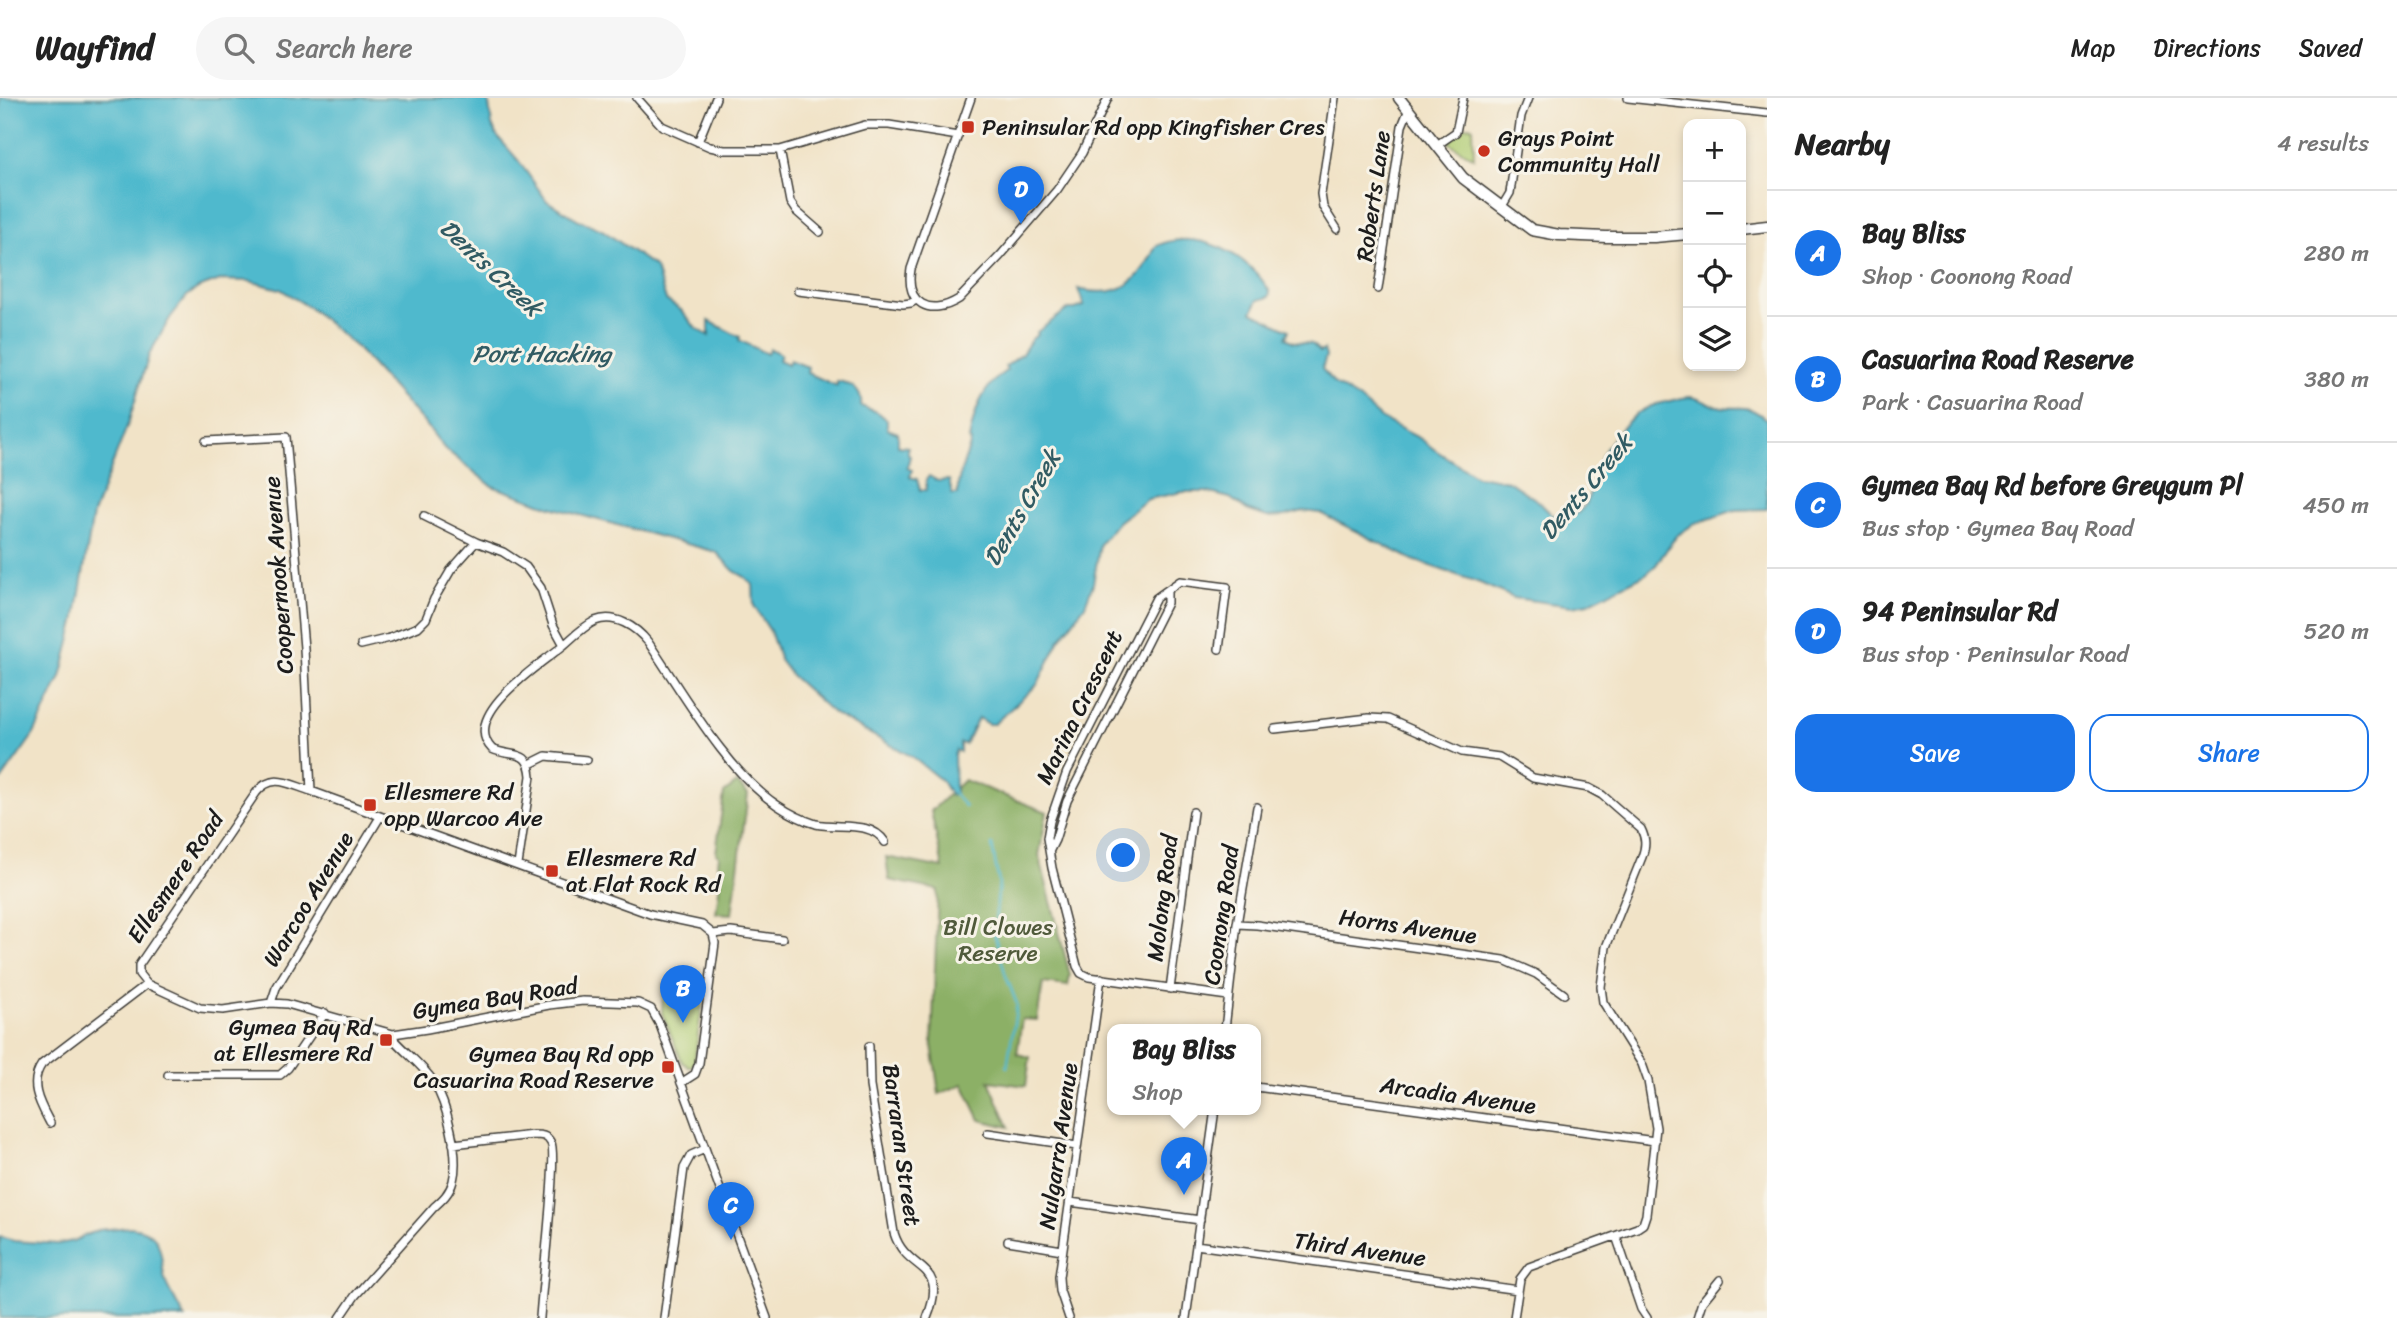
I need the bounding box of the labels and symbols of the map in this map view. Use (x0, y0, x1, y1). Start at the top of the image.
place label: Peninsular Rd opp Kingfisher Cres (982, 107, 1325, 148)
place label: Grays Point Community Hall (1498, 118, 1660, 185)
marker: Peninsular Rd opp Kingfisher Cres (960, 119, 976, 135)
street label: Roberts Lane (1344, 128, 1403, 264)
marker: Grays Point Community Hall (1476, 143, 1492, 159)
pin: D (998, 166, 1044, 224)
water label: Dents Creek (430, 209, 555, 329)
water label: Port Hacking (473, 333, 613, 375)
water label: Dents Creek (1529, 422, 1645, 550)
water label: Dents Creek (972, 439, 1074, 574)
street label: Coopernook Avenue (251, 475, 306, 675)
street label: Marina Crescent (1024, 623, 1135, 792)
place label: Ellesmere Rd opp Warcoo Ave (384, 772, 543, 839)
marker: Ellesmere Rd opp Warcoo Ave (362, 797, 378, 813)
street label: Ellesmere Road (116, 801, 236, 952)
street label: Warcoo Avenue (252, 823, 365, 975)
street label: Molong Road (1134, 830, 1191, 964)
place label: Ellesmere Rd at Flat Rock Rd (566, 838, 722, 905)
your location (1106, 838, 1140, 872)
street label: Coonong Road (1191, 841, 1252, 988)
marker: Ellesmere Rd at Flat Rock Rd (544, 863, 560, 879)
street label: Horns Avenue (1336, 897, 1479, 956)
park label: Bill Clowes Reserve (943, 907, 1053, 974)
street label: Gymea Bay Road (410, 965, 582, 1032)
pin: B (660, 965, 706, 1023)
place label: Gymea Bay Rd at Ellesmere Rd (214, 1007, 374, 1074)
marker: Gymea Bay Rd at Ellesmere Rd (378, 1032, 394, 1048)
place label: Gymea Bay Rd opp Casuarina Road Reserve (413, 1034, 654, 1101)
marker: Gymea Bay Rd opp Casuarina Road Reserve (660, 1059, 676, 1075)
street label: Nulgarra Avenue (1027, 1060, 1090, 1232)
street label: Barraran Street (870, 1061, 933, 1229)
street label: Arcadia Avenue (1376, 1064, 1538, 1127)
pin: A (1161, 1137, 1207, 1195)
pin: C (708, 1182, 754, 1240)
street label: Third Avenue (1291, 1220, 1429, 1279)

